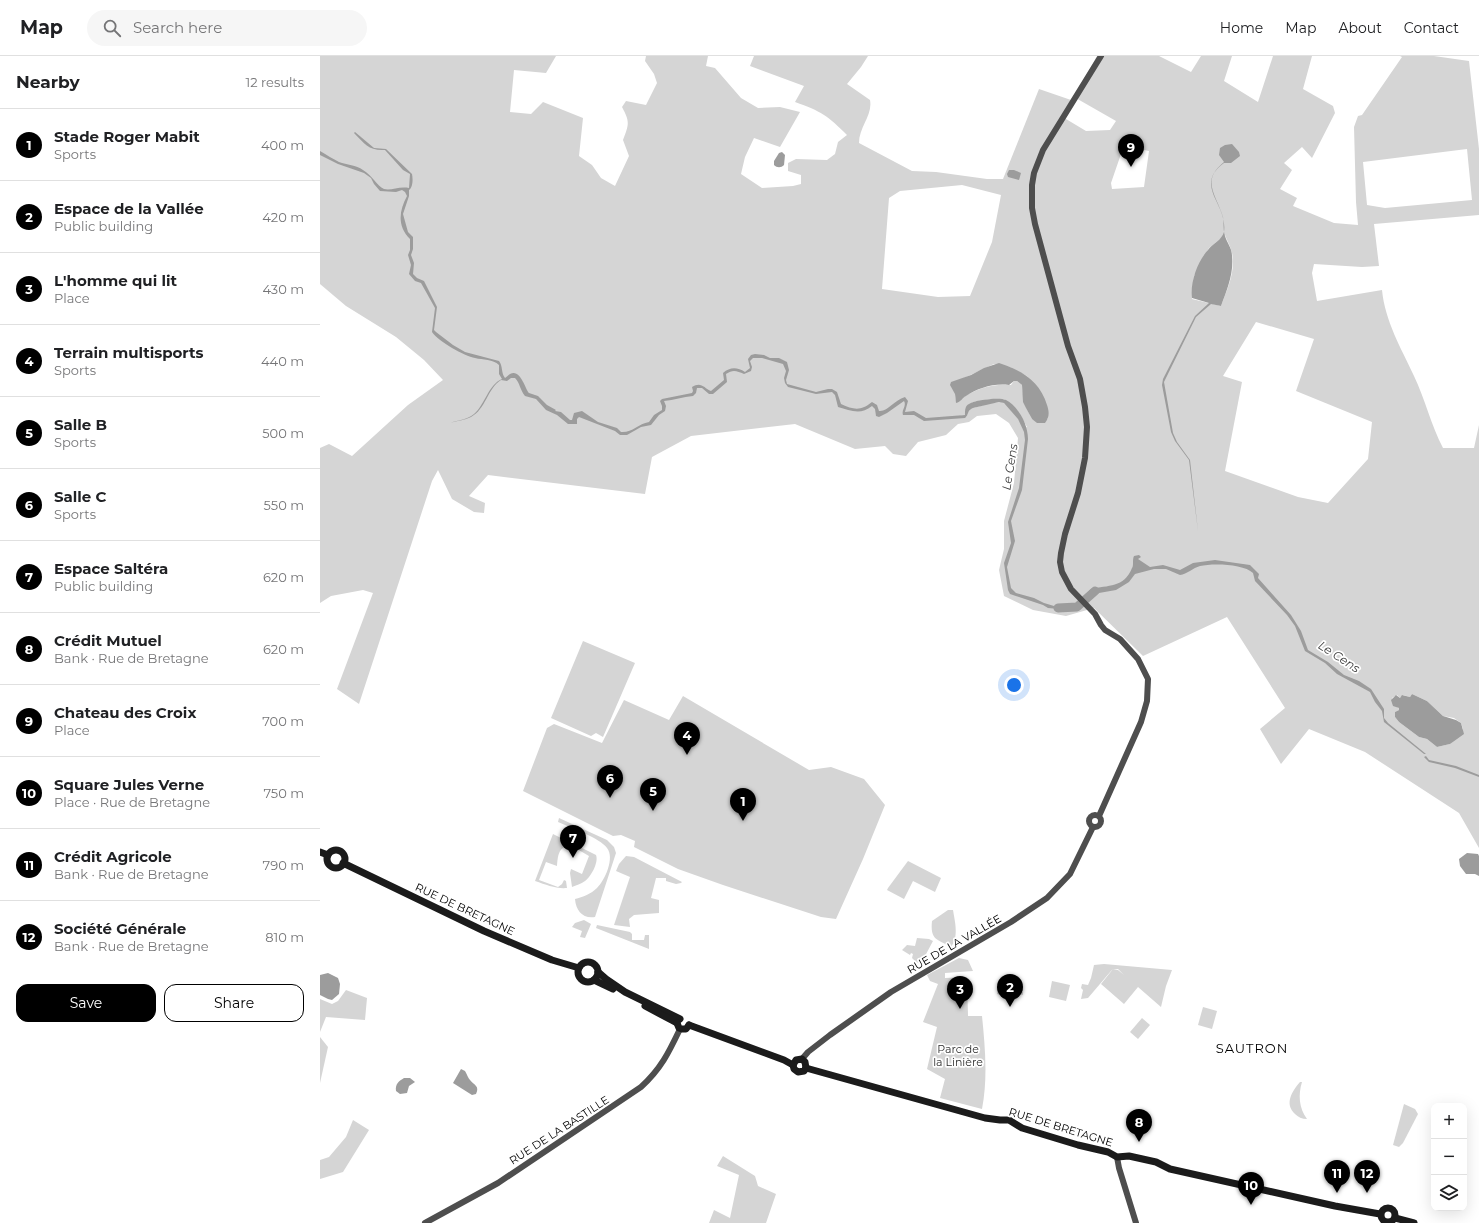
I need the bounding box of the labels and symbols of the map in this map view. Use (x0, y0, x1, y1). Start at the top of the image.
pin: 9 (1118, 134, 1144, 167)
water label: Le Cens (998, 442, 1021, 491)
water label: Le Cens (1315, 638, 1363, 676)
your location (1004, 675, 1024, 695)
pin: 4 (674, 722, 700, 755)
pin: 6 (597, 765, 623, 798)
pin: 5 (640, 778, 666, 811)
pin: 1 (730, 788, 756, 821)
pin: 7 (560, 825, 586, 858)
street label: RUE DE BRETAGNE (413, 880, 517, 938)
street label: RUE DE LA VALLÉE (904, 911, 1004, 977)
pin: 2 (997, 974, 1023, 1007)
pin: 3 (947, 976, 973, 1009)
district label: SAUTRON (1216, 1040, 1288, 1056)
park label: Parc de la Linière (933, 1042, 983, 1069)
street label: RUE DE LA BASTILLE (506, 1092, 612, 1168)
street label: RUE DE BRETAGNE (1007, 1104, 1115, 1150)
pin: 8 (1126, 1109, 1152, 1142)
pin: 11 (1324, 1160, 1350, 1193)
pin: 12 (1354, 1160, 1380, 1193)
pin: 10 (1238, 1172, 1264, 1205)

